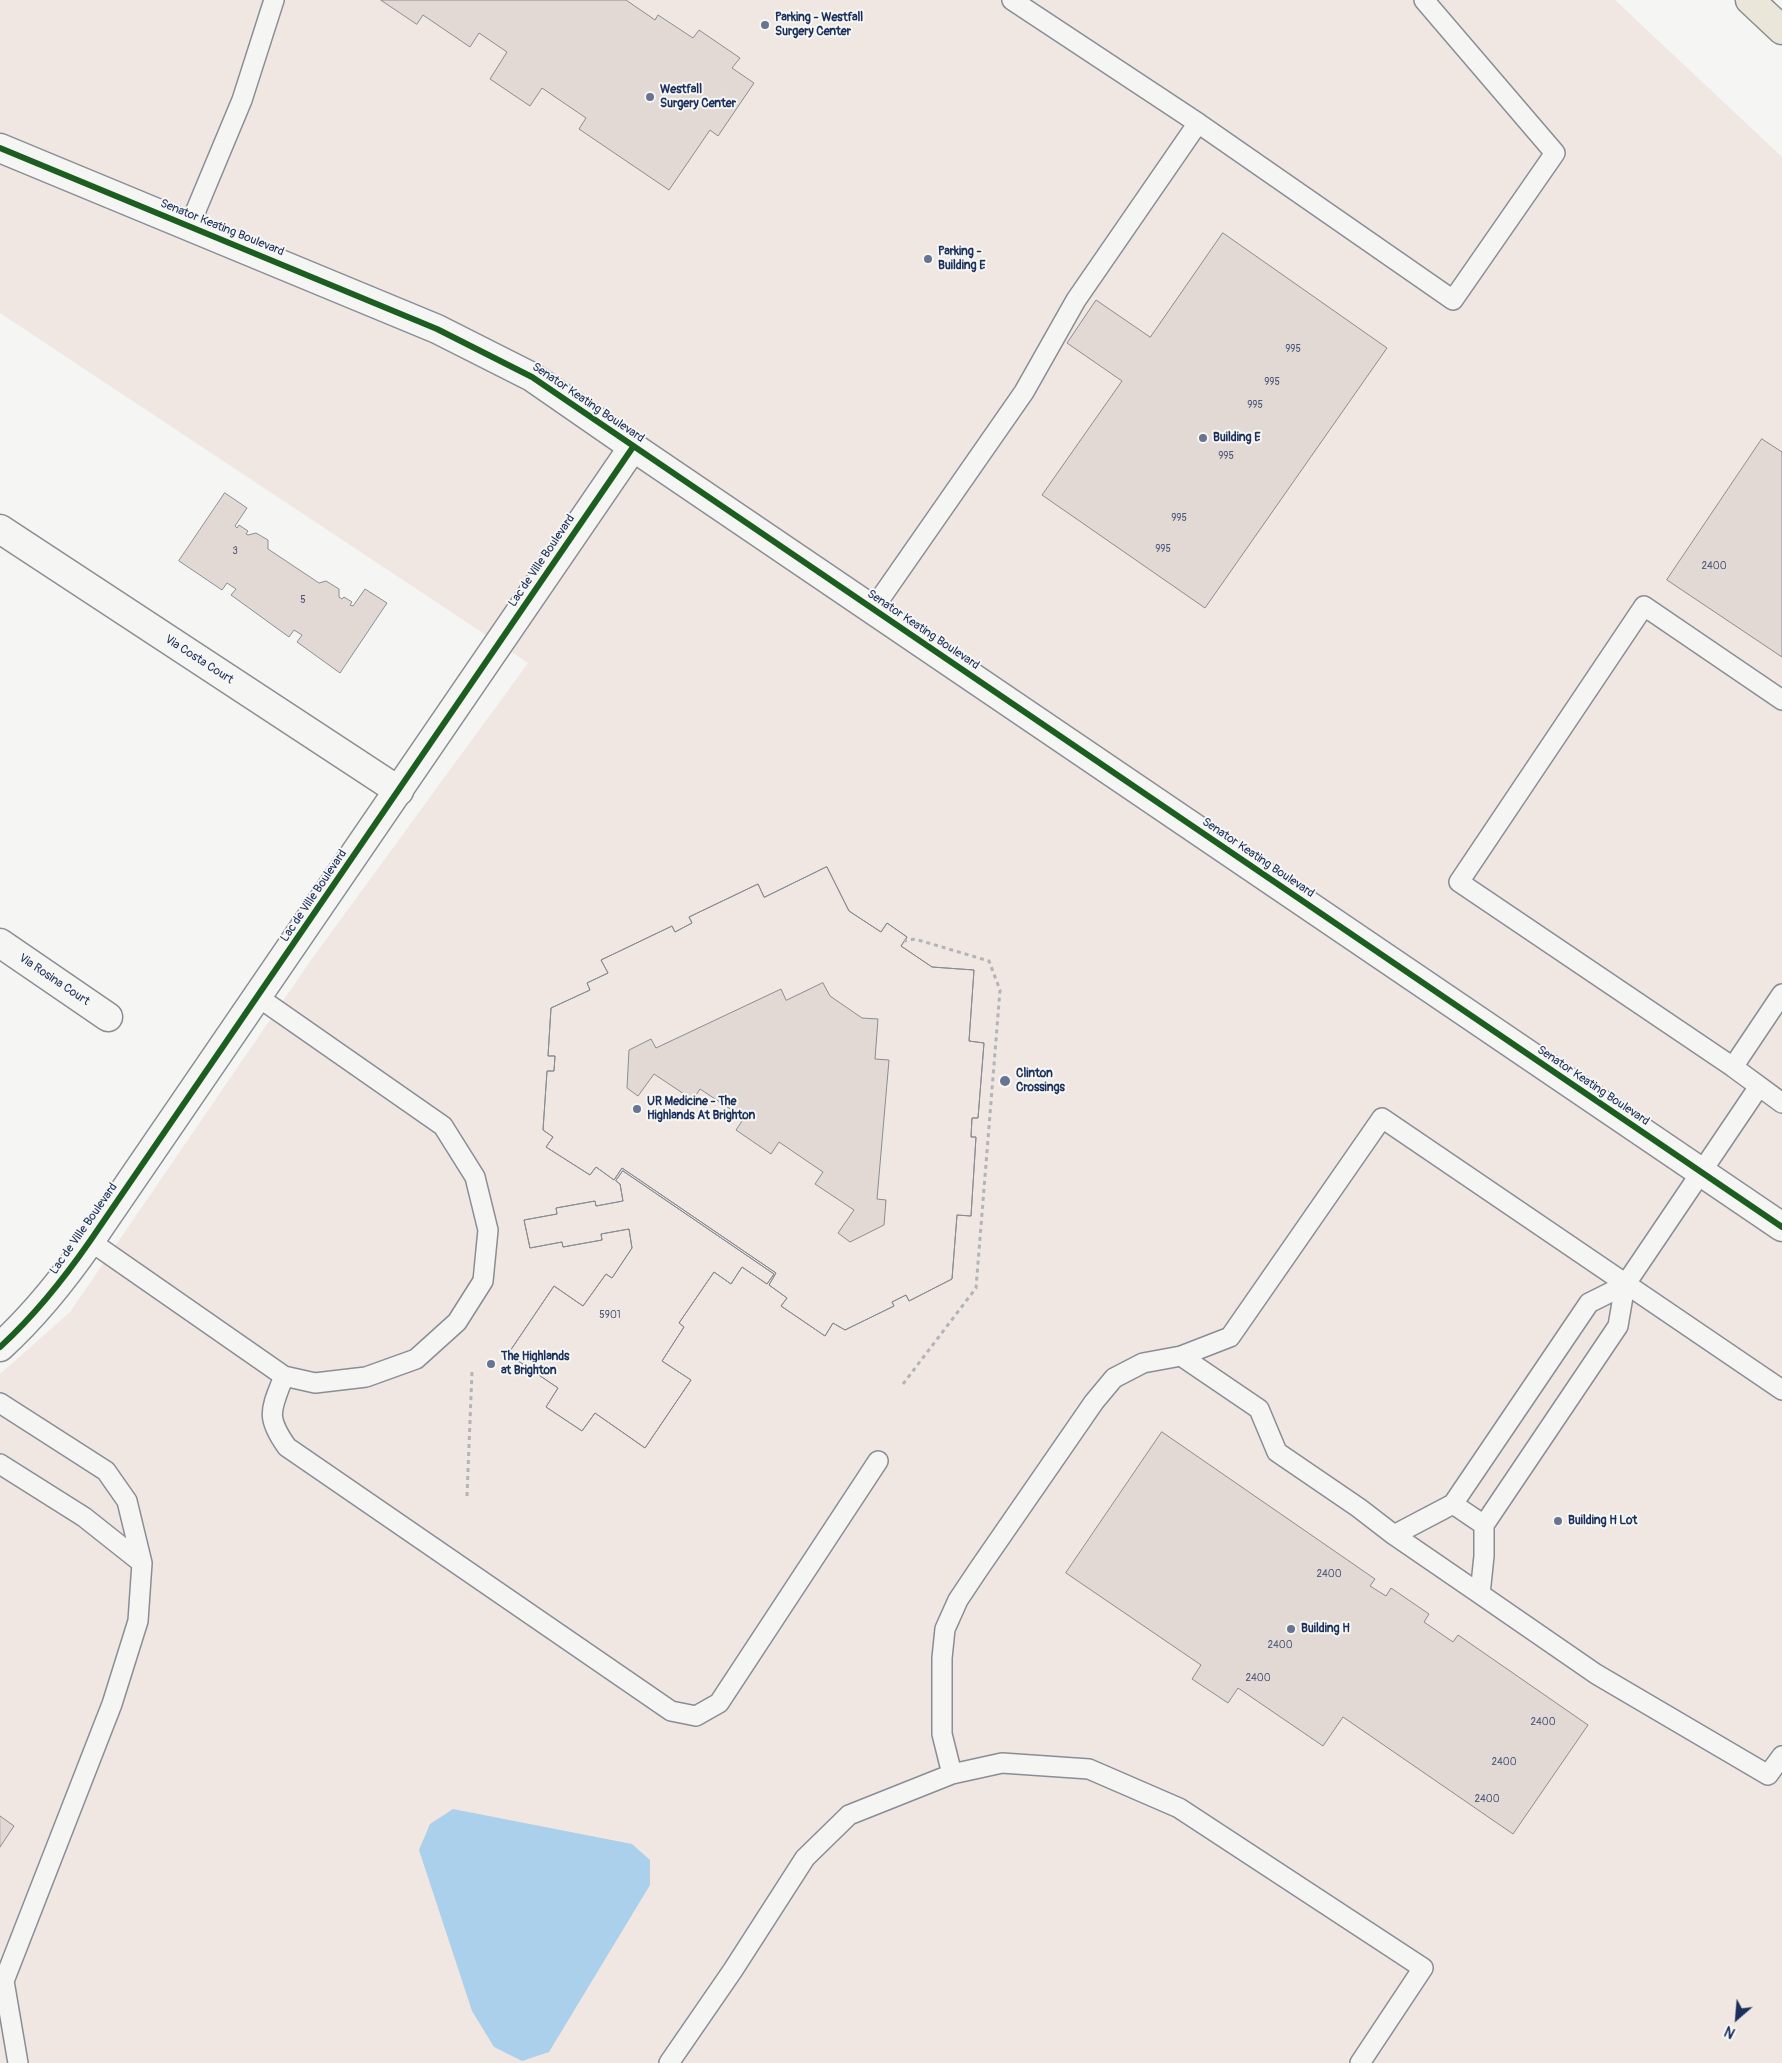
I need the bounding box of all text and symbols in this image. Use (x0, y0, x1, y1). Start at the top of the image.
place label: Parking - Westfall Surgery Center (775, 11, 863, 39)
marker: Parking - Westfall Surgery Center (759, 19, 771, 31)
place label: Westfall Surgery Center (660, 83, 736, 111)
marker: Westfall Surgery Center (644, 91, 656, 103)
street label: Senator Keating Boulevard (158, 197, 286, 259)
place label: Parking - Building E (938, 245, 985, 273)
marker: Parking - Building E (922, 253, 934, 265)
house number: 995 (1285, 343, 1301, 355)
street label: Senator Keating Boulevard (529, 360, 647, 446)
house number: 995 (1264, 376, 1280, 388)
house number: 995 (1247, 399, 1263, 411)
place label: Building E (1213, 431, 1260, 445)
marker: Building E (1197, 432, 1209, 444)
house number: 995 (1218, 450, 1234, 462)
street label: Lac de Ville Boulevard (506, 512, 578, 610)
house number: 995 (1171, 512, 1187, 524)
house number: 995 (1155, 543, 1171, 555)
house number: 3 (232, 545, 238, 557)
house number: 2400 (1701, 560, 1727, 572)
street label: Senator Keating Boulevard (864, 587, 982, 673)
house number: 5 (300, 594, 306, 606)
street label: Via Costa Court (162, 633, 236, 687)
street label: Senator Keating Boulevard (1199, 815, 1317, 901)
street label: Lac de Ville Boulevard (278, 847, 350, 945)
street label: Via Rosina Court (16, 951, 92, 1009)
street label: Senator Keating Boulevard (1534, 1043, 1652, 1129)
place label: Clinton Crossings (1016, 1067, 1065, 1095)
marker: Clinton Crossings (998, 1074, 1012, 1088)
place label: UR Medicine - The Highlands At Brighton (647, 1095, 755, 1123)
marker: UR Medicine - The Highlands At Brighton (631, 1103, 643, 1115)
street label: Lac de Ville Boulevard (47, 1181, 121, 1277)
house number: 5901 (599, 1309, 621, 1321)
place label: The Highlands at Brighton (501, 1350, 569, 1378)
marker: The Highlands at Brighton (485, 1358, 497, 1370)
place label: Building H Lot (1568, 1514, 1637, 1528)
marker: Building H Lot (1552, 1515, 1564, 1527)
house number: 2400 (1316, 1568, 1342, 1580)
place label: Building H (1301, 1622, 1350, 1636)
marker: Building H (1285, 1623, 1297, 1635)
house number: 2400 (1267, 1639, 1293, 1651)
house number: 2400 (1245, 1672, 1271, 1684)
house number: 2400 (1530, 1716, 1556, 1728)
house number: 2400 (1491, 1756, 1517, 1768)
house number: 2400 (1474, 1793, 1500, 1805)
north arrow (1712, 1993, 1762, 2043)
text: N (1722, 2022, 1738, 2042)

